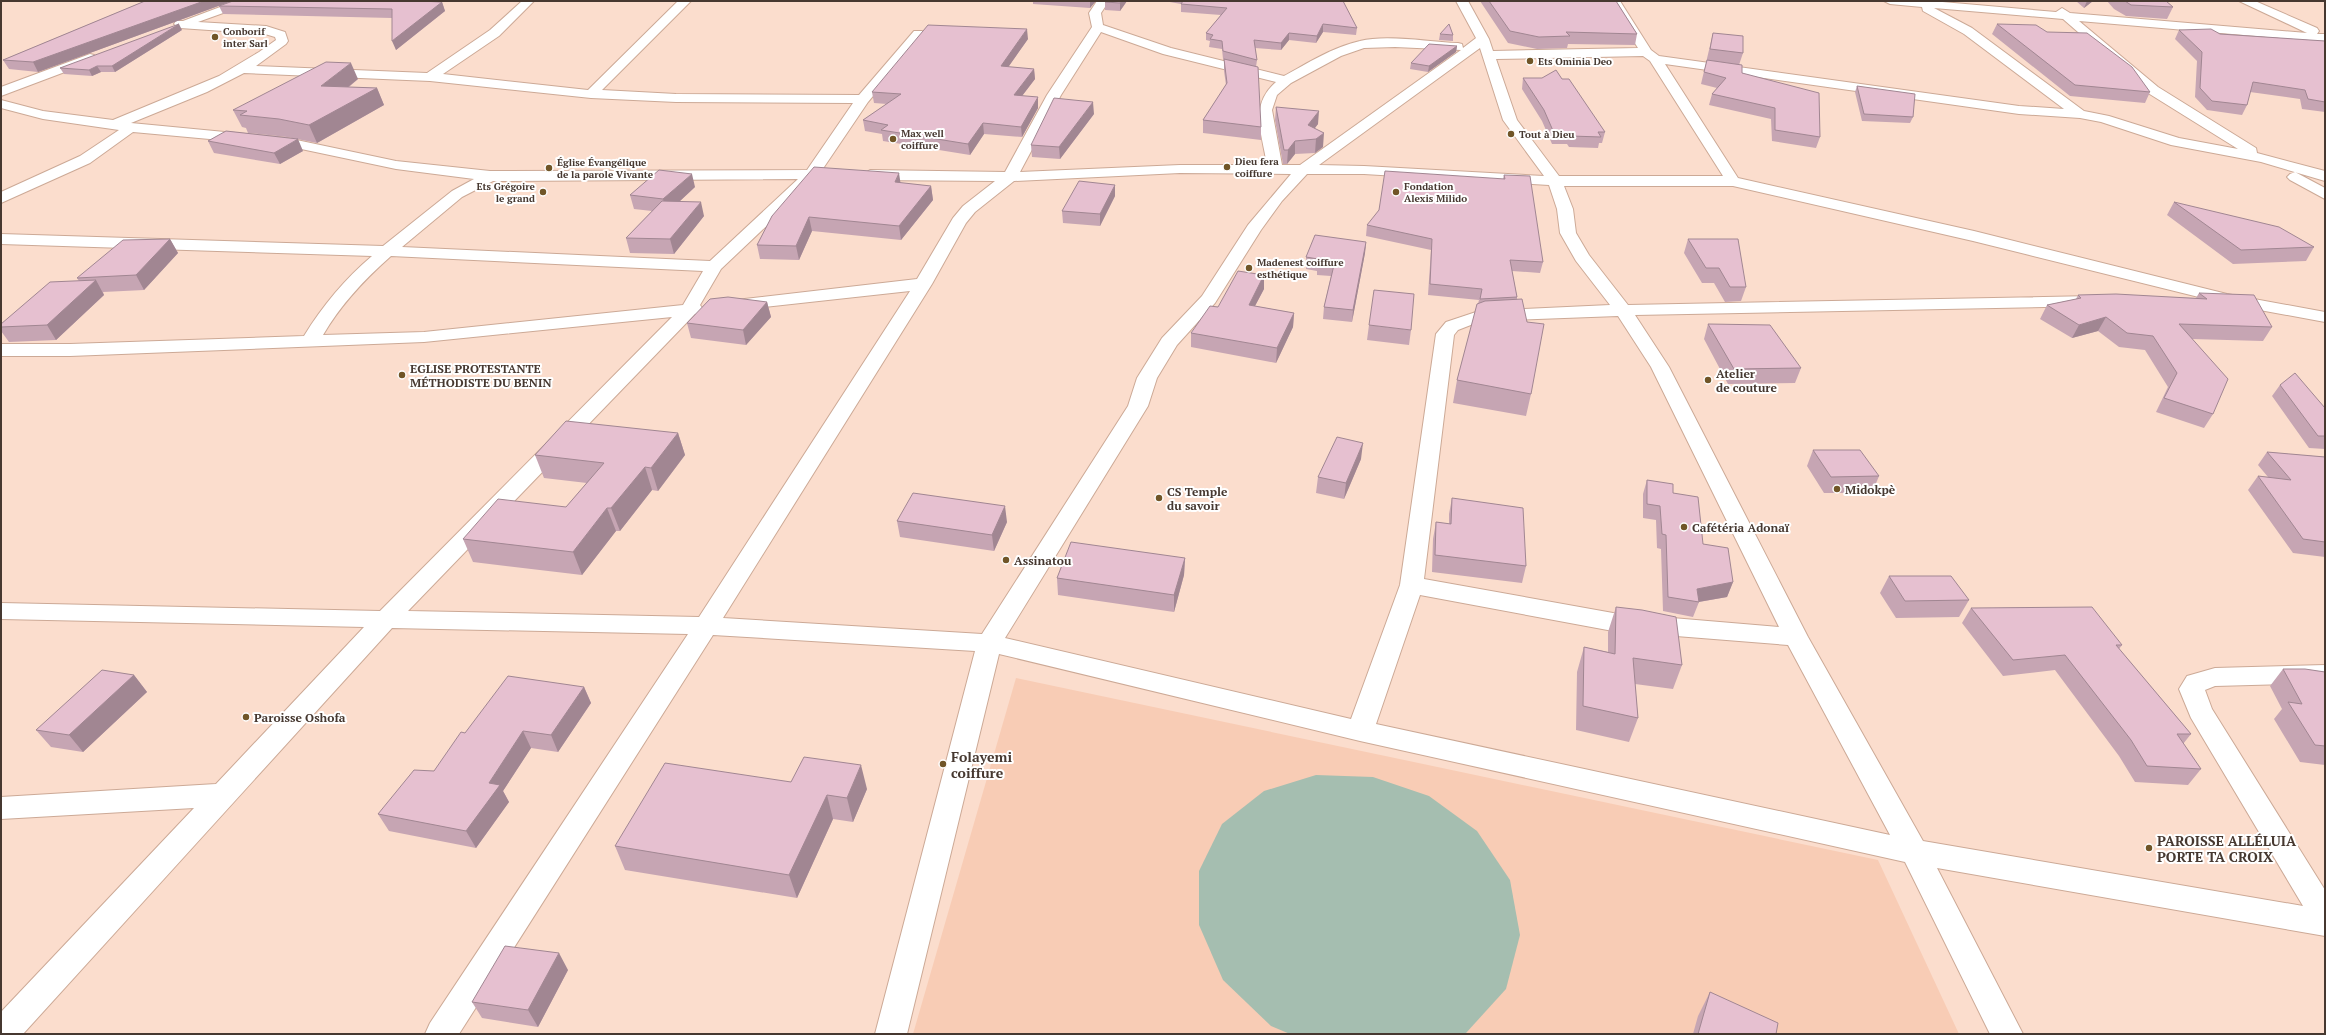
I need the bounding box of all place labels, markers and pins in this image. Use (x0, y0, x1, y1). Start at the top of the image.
place label: Conborif inter Sarl (223, 25, 269, 50)
marker: Conborif inter Sarl (210, 32, 220, 42)
place label: Ets Ominia Deo (1538, 55, 1612, 68)
marker: Ets Ominia Deo (1525, 56, 1535, 66)
place label: Max well coiffure (901, 127, 945, 152)
place label: Tout à Dieu (1519, 128, 1575, 141)
marker: Tout à Dieu (1506, 129, 1516, 139)
marker: Max well coiffure (888, 134, 898, 144)
place label: Dieu fera coiffure (1235, 155, 1279, 180)
place label: Église Évangélique de la parole Vivante (557, 156, 654, 181)
marker: Dieu fera coiffure (1222, 162, 1232, 172)
marker: Église Évangélique de la parole Vivante (544, 163, 554, 173)
place label: Ets Grégoire le grand (476, 180, 536, 205)
place label: Fondation Alexis Milido (1404, 180, 1467, 205)
marker: Ets Grégoire le grand (538, 187, 548, 197)
marker: Fondation Alexis Milido (1391, 187, 1401, 197)
place label: Madenest coiffure esthétique (1257, 256, 1344, 281)
marker: Madenest coiffure esthétique (1244, 263, 1254, 273)
place label: EGLISE PROTESTANTE MÉTHODISTE DU BENIN (410, 361, 552, 390)
place label: Atelier de couture (1716, 366, 1778, 395)
marker: EGLISE PROTESTANTE MÉTHODISTE DU BENIN (397, 370, 407, 380)
marker: Atelier de couture (1703, 375, 1713, 385)
place label: Midokpè (1845, 482, 1896, 497)
place label: CS Temple du savoir (1167, 484, 1228, 513)
marker: Midokpè (1832, 484, 1842, 494)
marker: CS Temple du savoir (1154, 493, 1164, 503)
place label: Cafétéria Adonaï (1692, 520, 1790, 535)
marker: Cafétéria Adonaï (1679, 522, 1689, 532)
place label: Assinatou (1014, 553, 1072, 568)
marker: Assinatou (1001, 555, 1011, 565)
place label: Paroisse Oshofa (254, 710, 346, 725)
marker: Paroisse Oshofa (241, 712, 251, 722)
place label: Folayemi coiffure (951, 747, 1012, 782)
marker: Folayemi coiffure (938, 759, 948, 769)
place label: PAROISSE ALLÉLUIA PORTE TA CROIX (2157, 831, 2297, 866)
marker: PAROISSE ALLÉLUIA PORTE TA CROIX (2144, 843, 2154, 853)

